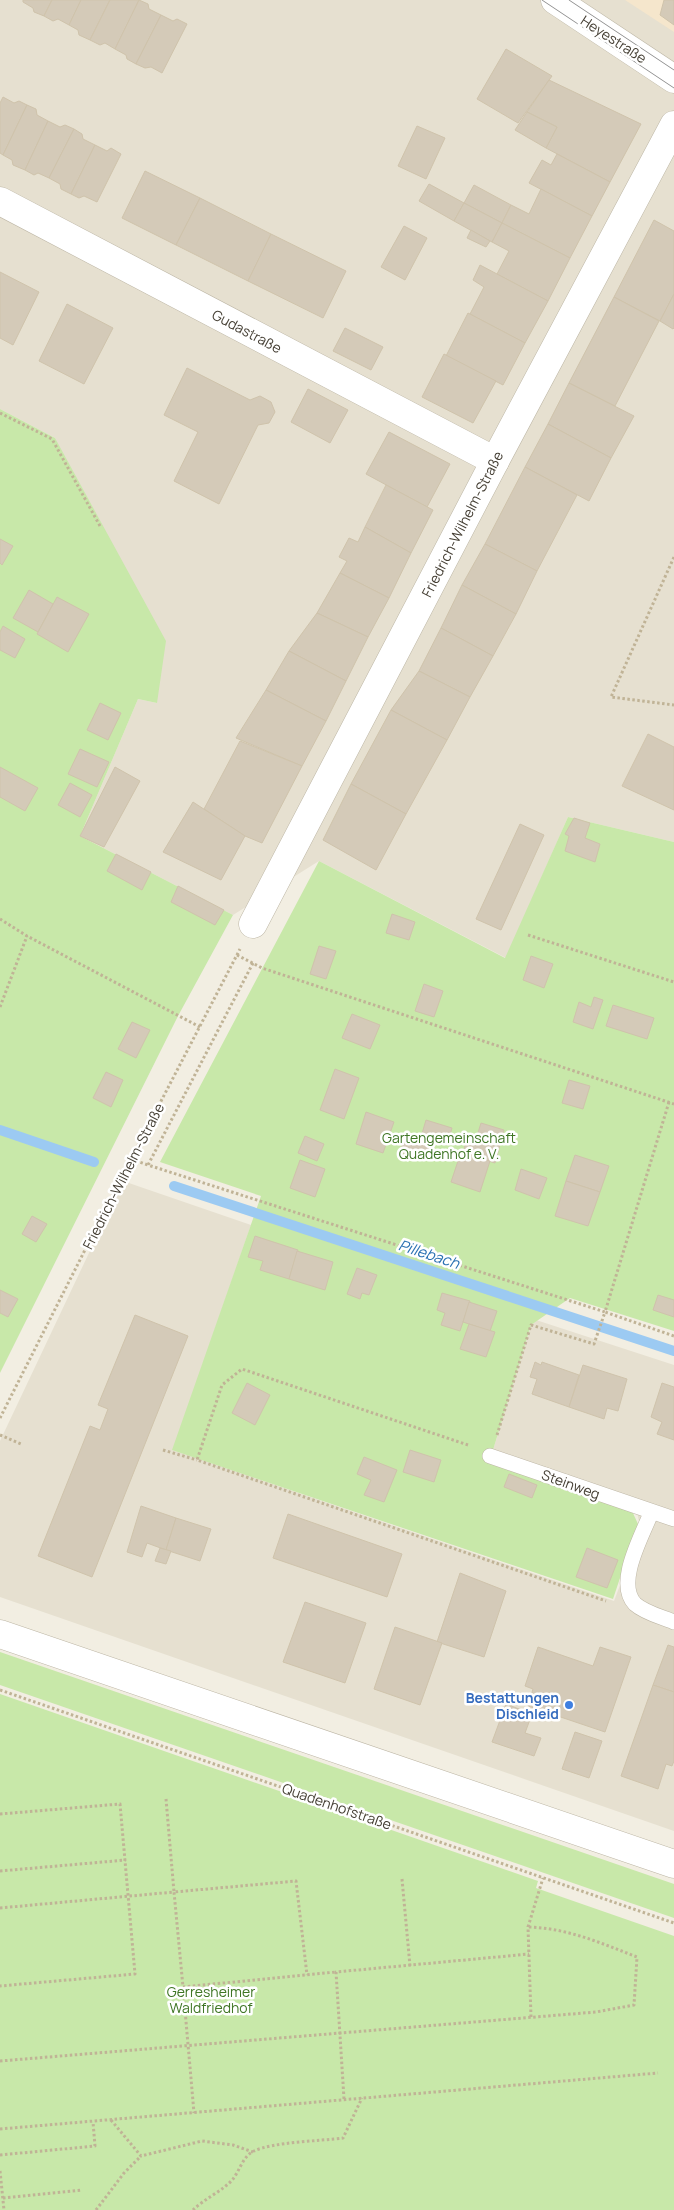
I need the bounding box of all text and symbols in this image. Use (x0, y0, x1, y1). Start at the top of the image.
street label: Heyestraße (577, 11, 651, 67)
street label: Gudastraße (209, 305, 285, 357)
street label: Friedrich-Wilhelm-Straße (417, 448, 507, 600)
street label: Friedrich-Wilhelm-Straße (78, 1100, 168, 1252)
park label: Gartengemeinschaft Quadenhof e. V. (382, 1128, 516, 1163)
water label: Pillebach (396, 1234, 463, 1274)
street label: Steinweg (539, 1465, 603, 1503)
place label: Bestattungen Dischleid (466, 1688, 559, 1723)
marker: Bestattungen Dischleid (563, 1699, 575, 1711)
street label: Quadenhofstraße (280, 1778, 394, 1834)
park label: Gerresheimer Waldfriedhof (167, 1982, 255, 2017)

